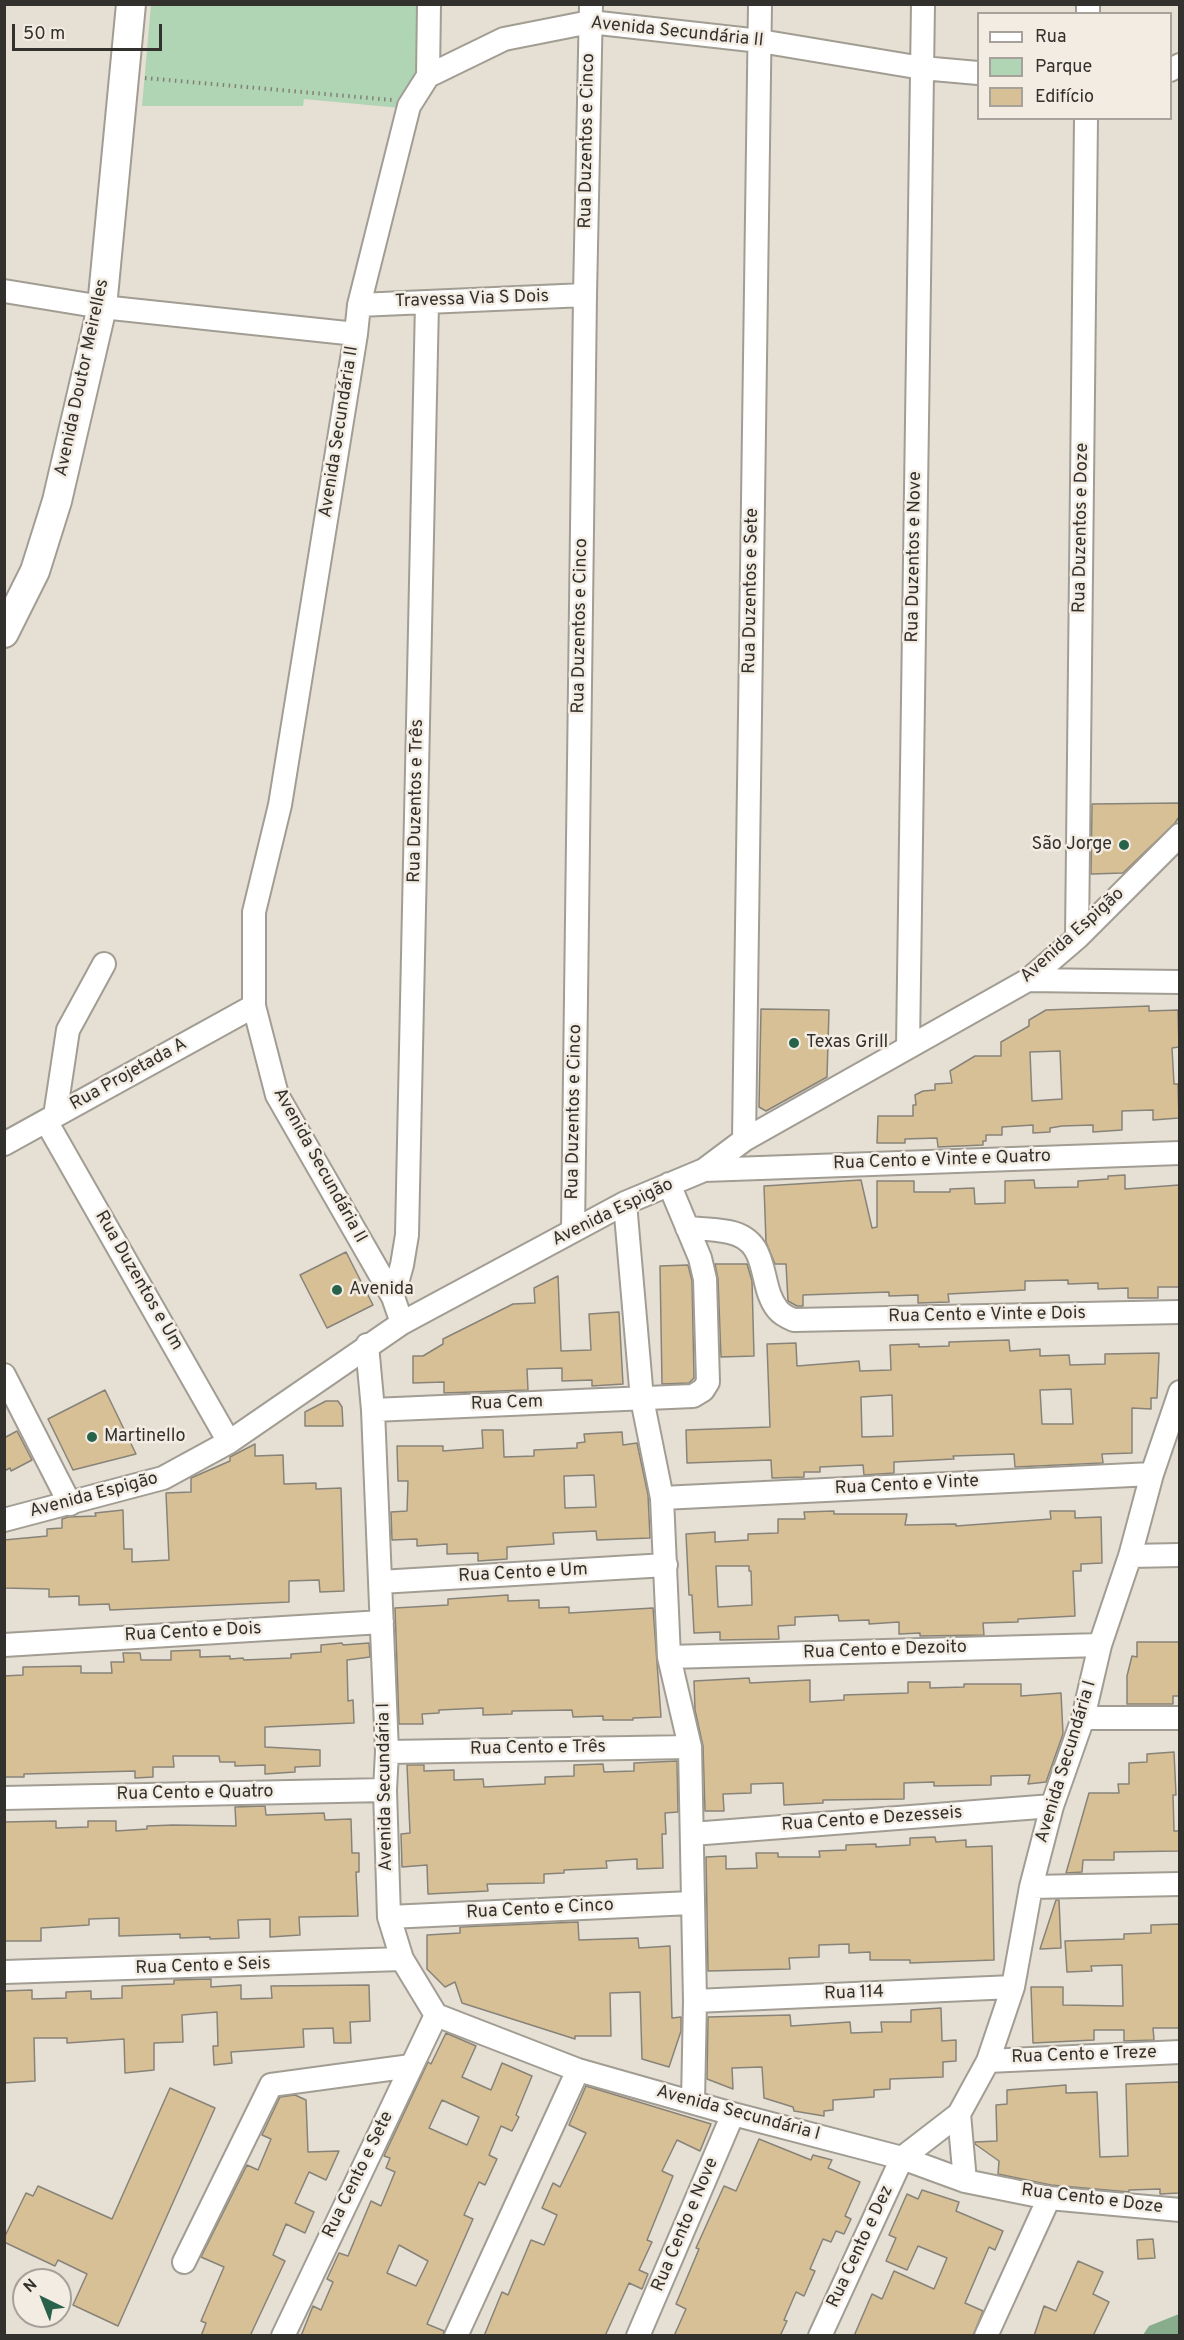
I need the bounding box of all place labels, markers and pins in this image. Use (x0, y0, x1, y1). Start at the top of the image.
place label: São Jorge (1031, 834, 1112, 856)
marker: São Jorge (1117, 838, 1131, 852)
place label: Texas Grill (806, 1032, 888, 1054)
marker: Texas Grill (787, 1036, 801, 1050)
place label: Avenida (349, 1279, 414, 1301)
marker: Avenida (330, 1283, 344, 1297)
place label: Martinello (104, 1426, 185, 1448)
marker: Martinello (85, 1430, 99, 1444)

